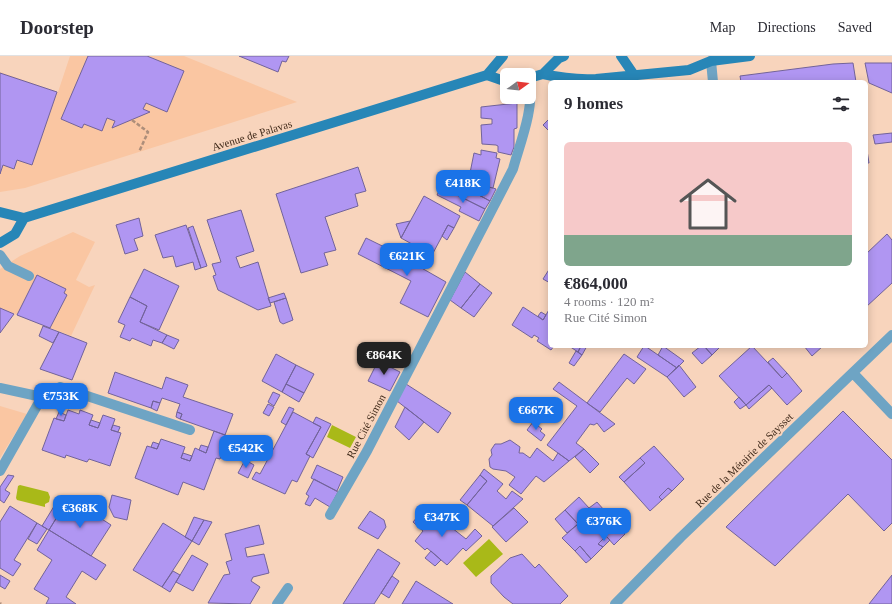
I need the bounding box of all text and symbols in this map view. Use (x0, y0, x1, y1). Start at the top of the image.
text: Doorstep (20, 17, 94, 38)
text: Map (710, 20, 735, 35)
text: Directions (757, 20, 816, 35)
text: Saved (838, 20, 872, 35)
north arrow (500, 68, 536, 104)
map controls (500, 68, 536, 104)
icon: filters (830, 93, 852, 115)
text: 9 homes (564, 94, 623, 113)
street label: Avenue de Palavas (211, 117, 293, 153)
icon: home (672, 168, 744, 240)
pin: €418K (435, 170, 491, 204)
text: €418K (445, 175, 481, 190)
pin: €621K (379, 243, 435, 277)
text: €621K (389, 248, 425, 263)
text: €864,000 (564, 274, 628, 293)
text: 4 rooms · 120 m² (564, 294, 654, 309)
text: Rue Cité Simon (564, 310, 647, 325)
pin: €864K (356, 342, 412, 376)
text: €864K (366, 347, 402, 362)
pin: €753K (33, 383, 89, 417)
text: €753K (43, 388, 79, 403)
street label: Rue Cité Simon (344, 392, 388, 460)
pin: €667K (508, 397, 564, 431)
text: €667K (518, 402, 554, 417)
street label: Rue de la Métairie de Saysset (693, 410, 795, 510)
pin: €542K (218, 435, 274, 469)
text: €542K (228, 440, 264, 455)
pin: €368K (52, 495, 108, 529)
text: €368K (62, 500, 98, 515)
pin: €347K (414, 504, 470, 538)
pin: €376K (576, 508, 632, 542)
text: €347K (424, 509, 460, 524)
text: €376K (586, 513, 622, 528)

